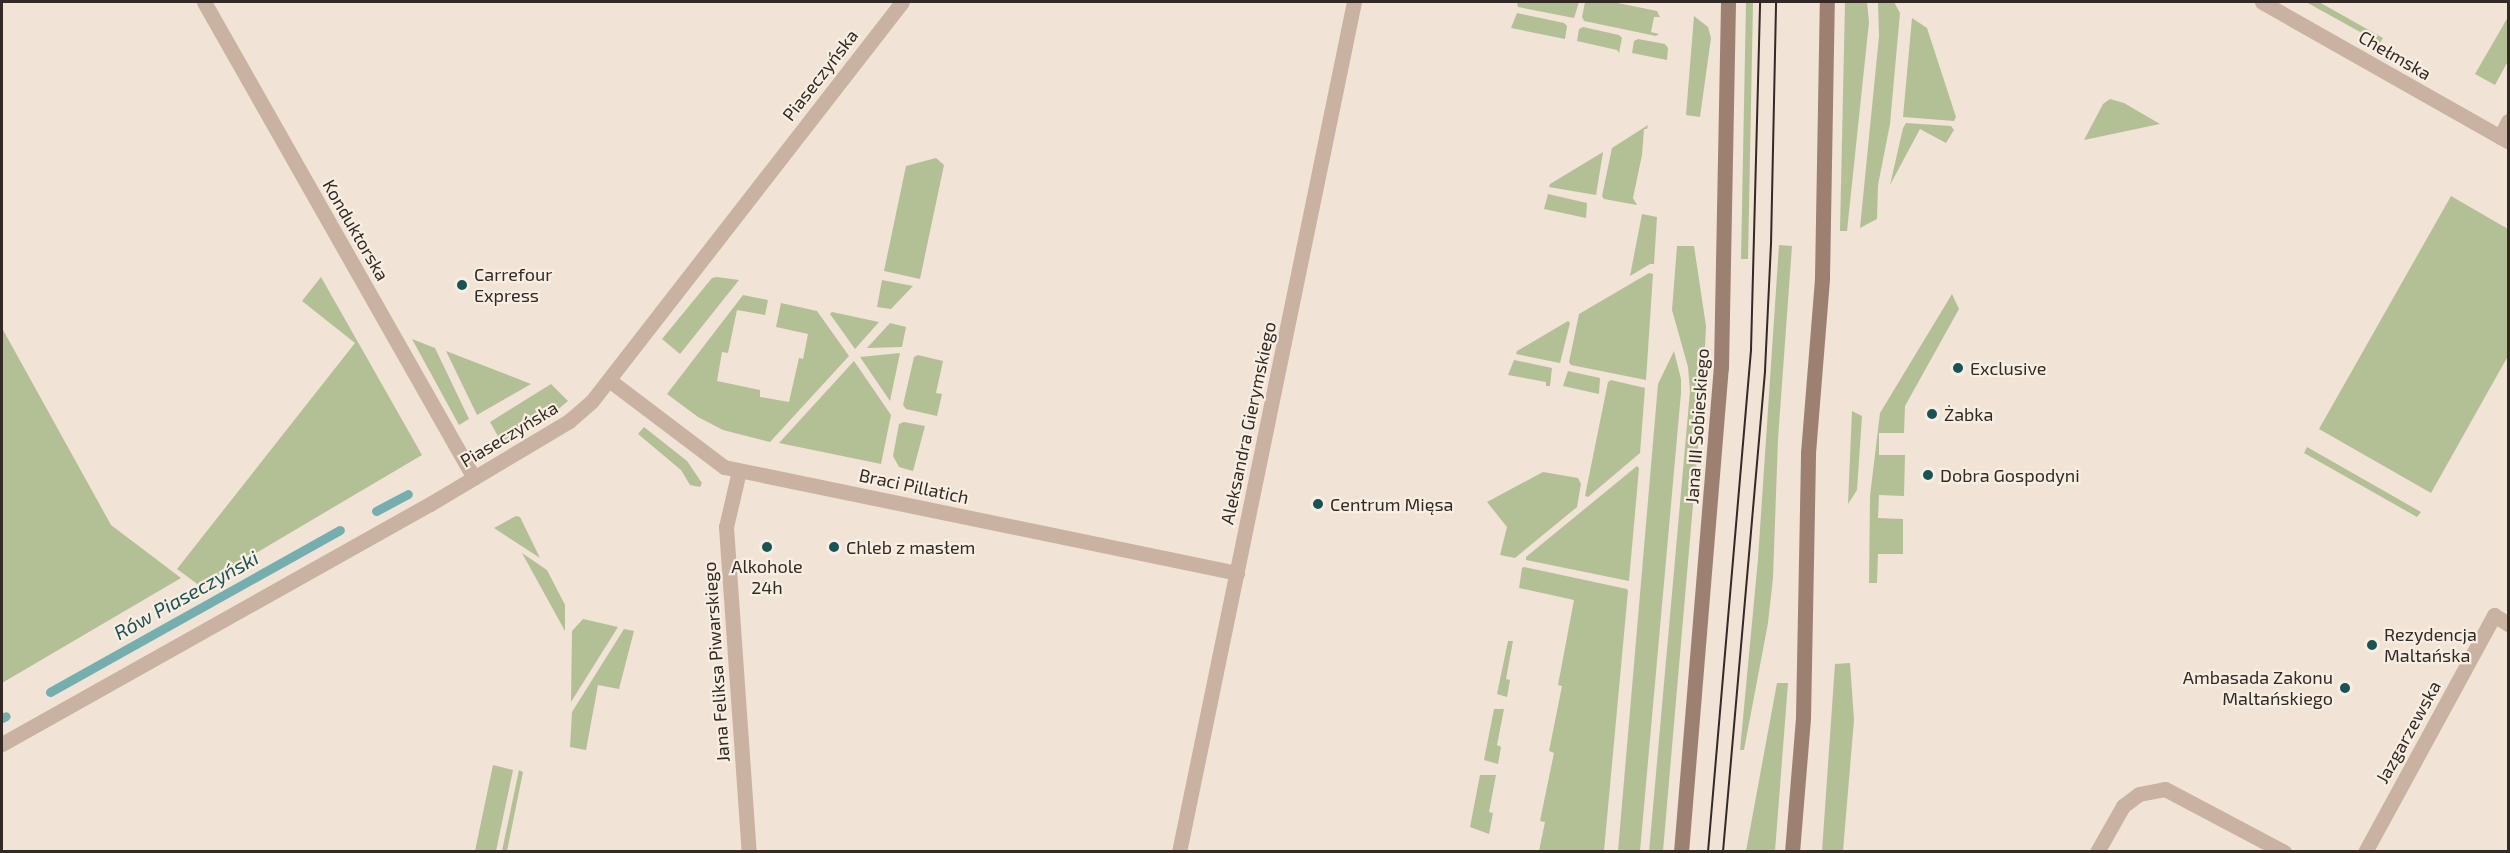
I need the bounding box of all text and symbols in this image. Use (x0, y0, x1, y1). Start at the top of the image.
street label: Piaseczyńska (778, 25, 862, 125)
street label: Chełmska (2355, 26, 2435, 84)
street label: Konduktorska (318, 176, 394, 284)
place label: Carrefour Express (474, 264, 552, 306)
marker: Carrefour Express (455, 278, 469, 292)
street label: Aleksandra Gierymskiego (1216, 320, 1280, 526)
street label: Jana III Sobieskiego (1681, 348, 1713, 504)
place label: Exclusive (1970, 357, 2046, 379)
marker: Exclusive (1951, 361, 1965, 375)
street label: Piaseczyńska (456, 396, 562, 472)
place label: Żabka (1944, 403, 1993, 425)
marker: Żabka (1925, 407, 1939, 421)
street label: Braci Pillatich (857, 464, 971, 508)
place label: Dobra Gospodyni (1940, 464, 2080, 486)
marker: Dobra Gospodyni (1921, 468, 1935, 482)
place label: Centrum Mięsa (1330, 493, 1453, 515)
marker: Centrum Mięsa (1311, 497, 1325, 511)
place label: Chleb z masłem (846, 536, 975, 558)
marker: Alkohole 24h (760, 540, 774, 554)
marker: Chleb z masłem (827, 540, 841, 554)
water label: Rów Piaseczyński (110, 545, 262, 645)
place label: Alkohole 24h (731, 556, 803, 598)
street label: Jana Feliksa Piwarskiego (698, 561, 734, 763)
place label: Rezydencja Maltańska (2384, 624, 2477, 666)
marker: Rezydencja Maltańska (2365, 638, 2379, 652)
place label: Ambasada Zakonu Maltańskiego (2183, 667, 2333, 710)
street label: Jazgarzewska (2371, 677, 2445, 787)
marker: Ambasada Zakonu Maltańskiego (2338, 681, 2352, 695)

